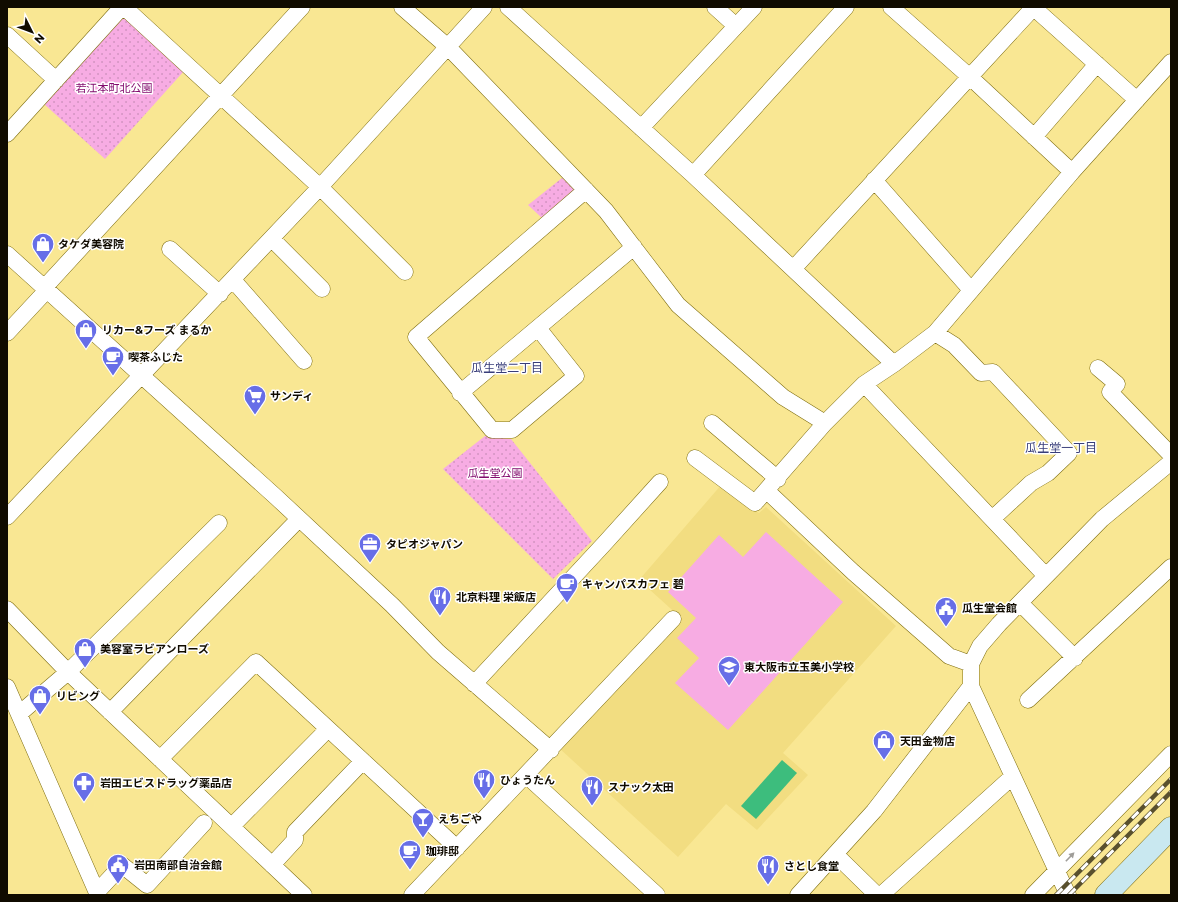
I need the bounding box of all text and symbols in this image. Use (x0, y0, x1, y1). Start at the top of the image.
north arrow (12, 12, 52, 52)
text: N (31, 31, 48, 47)
park label: 若江本町北公園 (76, 81, 153, 95)
shop icon: タケダ美容院 (30, 231, 56, 264)
place label: タケダ美容院 (58, 237, 124, 251)
shop icon: リカー&フーズ まるか (73, 317, 99, 350)
place label: リカー&フーズ まるか (102, 323, 212, 337)
cafe icon: 喫茶ふじた (100, 344, 126, 377)
place label: 喫茶ふじた (128, 350, 183, 364)
district label: 瓜生堂二丁目 (471, 360, 543, 375)
supermarket icon: サンディ (242, 383, 268, 416)
place label: サンディ (270, 389, 313, 403)
district label: 瓜生堂一丁目 (1025, 440, 1097, 455)
park label: 瓜生堂公園 (468, 466, 523, 480)
office icon: タピオジャパン (357, 531, 383, 564)
place label: タピオジャパン (386, 537, 463, 551)
cafe icon: キャンパスカフェ 碧 (554, 571, 580, 604)
place label: キャンパスカフェ 碧 (582, 577, 684, 591)
restaurant icon: 北京料理 栄飯店 (427, 584, 453, 617)
place label: 北京料理 栄飯店 (456, 590, 536, 604)
public building icon: 瓜生堂会館 (933, 595, 959, 628)
place label: 瓜生堂会館 (962, 601, 1017, 615)
shop icon: 美容室ラビアンローズ (72, 636, 98, 669)
place label: 美容室ラビアンローズ (100, 642, 209, 656)
school or university icon: 東大阪市立玉美小学校 (716, 654, 742, 687)
place label: 東大阪市立玉美小学校 (744, 660, 854, 674)
shop icon: リビング (27, 683, 53, 716)
place label: リビング (56, 689, 100, 703)
shop icon: 天田金物店 (871, 728, 897, 761)
place label: 天田金物店 (900, 734, 955, 748)
restaurant icon: ひょうたん (471, 767, 497, 800)
pharmacy icon: 岩田エビスドラッグ薬品店 (71, 770, 97, 803)
place label: ひょうたん (500, 773, 555, 787)
restaurant icon: スナック太田 (579, 774, 605, 807)
place label: 岩田エビスドラッグ薬品店 (100, 776, 232, 790)
place label: スナック太田 (608, 780, 674, 794)
bar icon: えちごや (410, 806, 436, 839)
place label: えちごや (438, 812, 482, 826)
cafe icon: 珈琲邸 (397, 838, 423, 871)
place label: 珈琲邸 (426, 844, 459, 858)
public building icon: 岩田南部自治会館 (105, 852, 131, 885)
one-way arrow (1065, 852, 1075, 862)
restaurant icon: さとし食堂 (755, 853, 781, 886)
place label: 岩田南部自治会館 (134, 858, 222, 872)
place label: さとし食堂 (784, 859, 839, 873)

